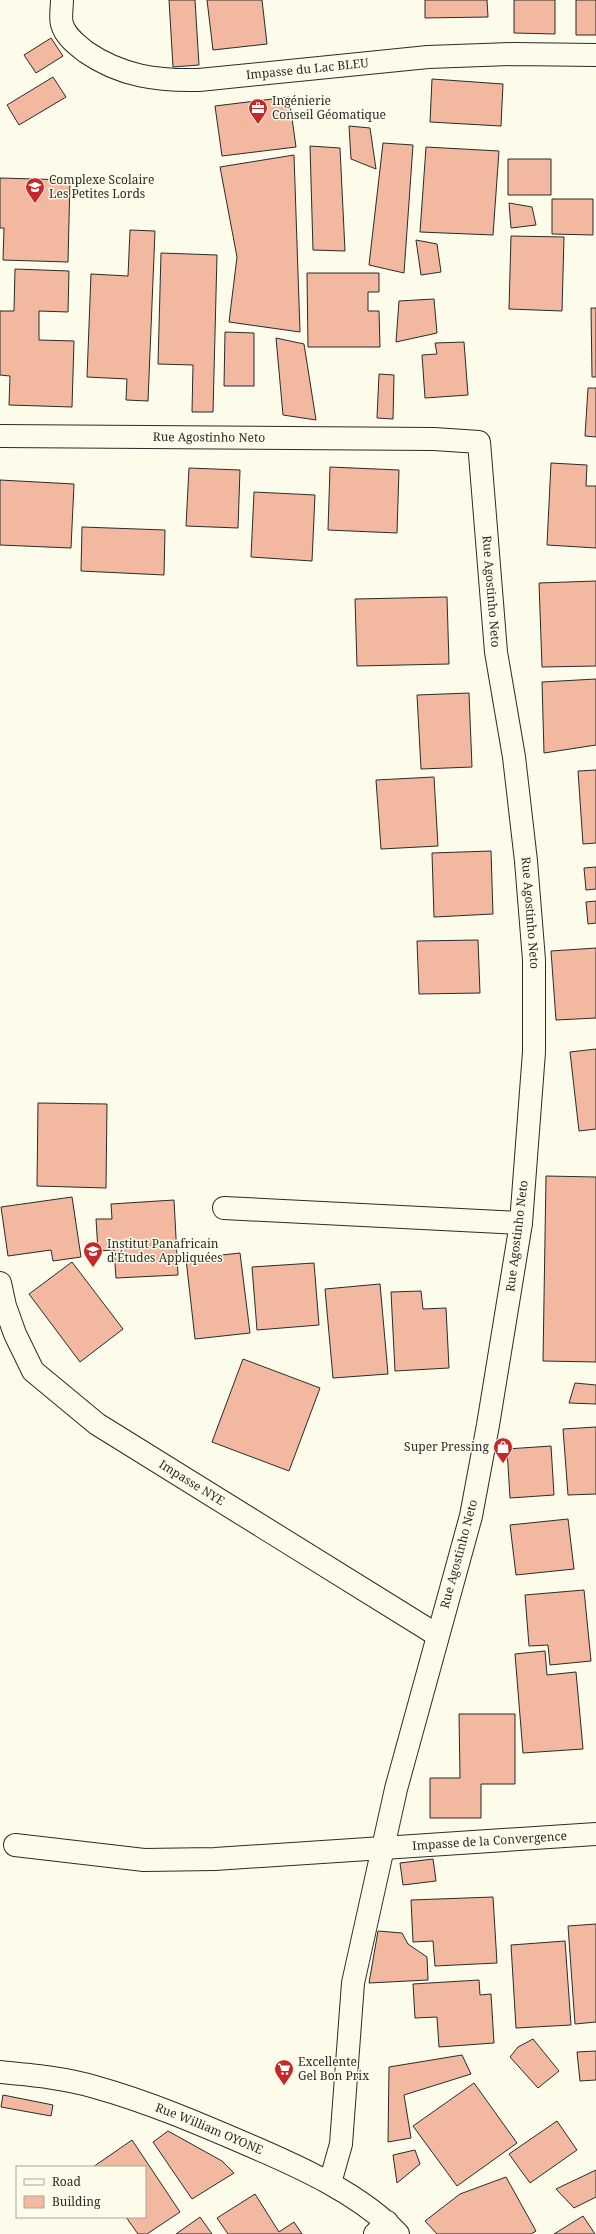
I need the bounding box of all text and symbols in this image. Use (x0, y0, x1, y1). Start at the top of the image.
street label: Impasse du Lac BLEU (245, 54, 370, 83)
place label: Ingénierie Conseil Géomatique (272, 92, 386, 123)
office icon: Ingénierie Conseil Géomatique (247, 97, 269, 125)
place label: Complexe Scolaire Les Petites Lords (49, 171, 154, 202)
school or university icon: Complexe Scolaire Les Petites Lords (24, 176, 46, 204)
street label: Rue Agostinho Neto (153, 428, 265, 446)
street label: Rue Agostinho Neto (479, 535, 505, 648)
street label: Rue Agostinho Neto (518, 856, 543, 969)
street label: Rue Agostinho Neto (501, 1179, 532, 1293)
place label: Institut Panafricain d'Études Appliquées (107, 1235, 223, 1266)
school or university icon: Institut Panafricain d'Études Appliquées (82, 1240, 104, 1268)
shop icon: Super Pressing (492, 1436, 514, 1464)
place label: Super Pressing (404, 1438, 490, 1455)
street label: Impasse NYE (156, 1456, 228, 1509)
street label: Rue Agostinho Neto (436, 1497, 481, 1610)
street label: Impasse de la Convergence (412, 1827, 567, 1854)
place label: Excellente Gel Bon Prix (298, 2053, 369, 2084)
supermarket icon: Excellente Gel Bon Prix (273, 2058, 295, 2086)
street label: Rue William OYONE (153, 2098, 266, 2158)
legend (16, 2166, 146, 2218)
text: Road (52, 2173, 82, 2190)
text: Building (52, 2193, 101, 2210)

